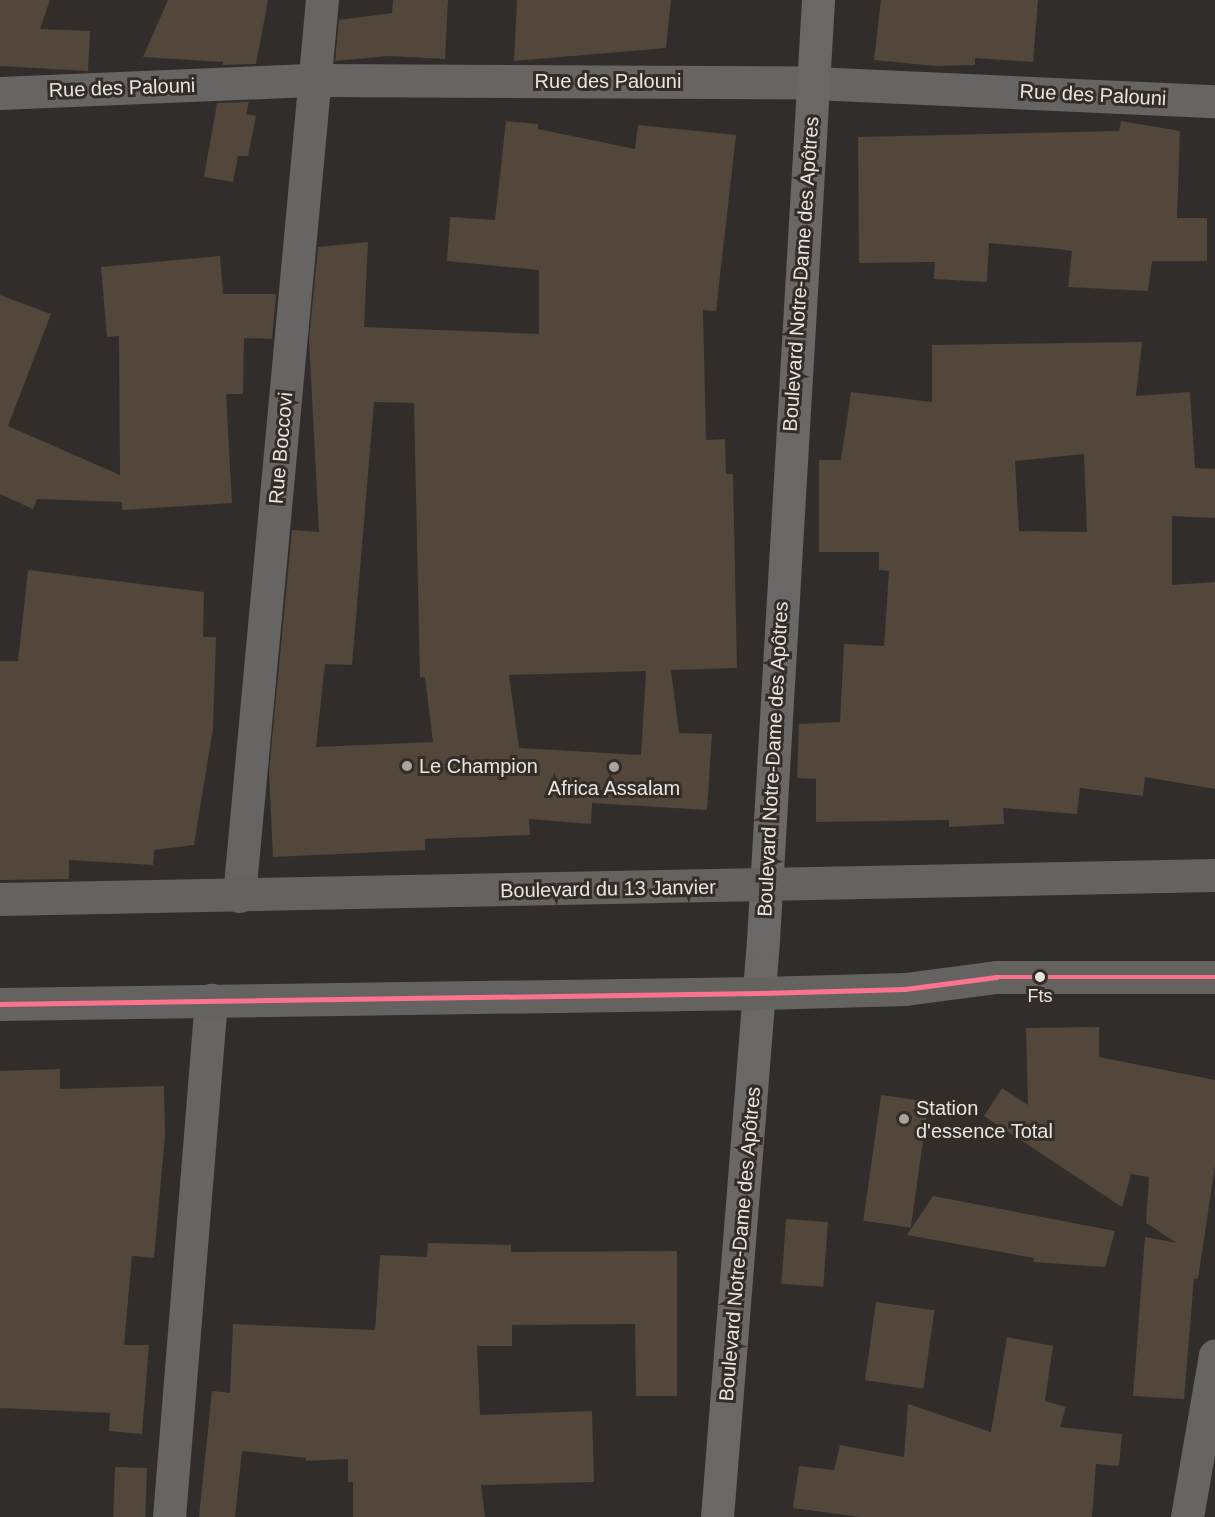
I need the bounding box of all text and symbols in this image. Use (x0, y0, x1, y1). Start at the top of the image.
street label: Rue des Palouni (535, 69, 681, 93)
street label: Rue des Palouni (48, 73, 196, 103)
street label: Rue des Palouni (1019, 79, 1167, 111)
street label: Boulevard Notre-Dame des Apôtres (778, 115, 824, 433)
street label: Rue Boccovi (264, 391, 298, 505)
street label: Boulevard Notre-Dame des Apôtres (753, 600, 793, 918)
place label: Le Champion (419, 754, 538, 778)
marker: Le Champion (400, 759, 414, 773)
marker: Africa Assalam (607, 760, 621, 774)
place label: Africa Assalam (547, 776, 681, 800)
street label: Boulevard du 13 Janvier (500, 875, 716, 903)
marker: Fts (1034, 971, 1046, 983)
place label: Fts (1028, 985, 1052, 1007)
street label: Boulevard Notre-Dame des Apôtres (714, 1085, 766, 1403)
place label: Station d'essence Total (916, 1096, 1053, 1143)
marker: Station d'essence Total (897, 1112, 911, 1126)

